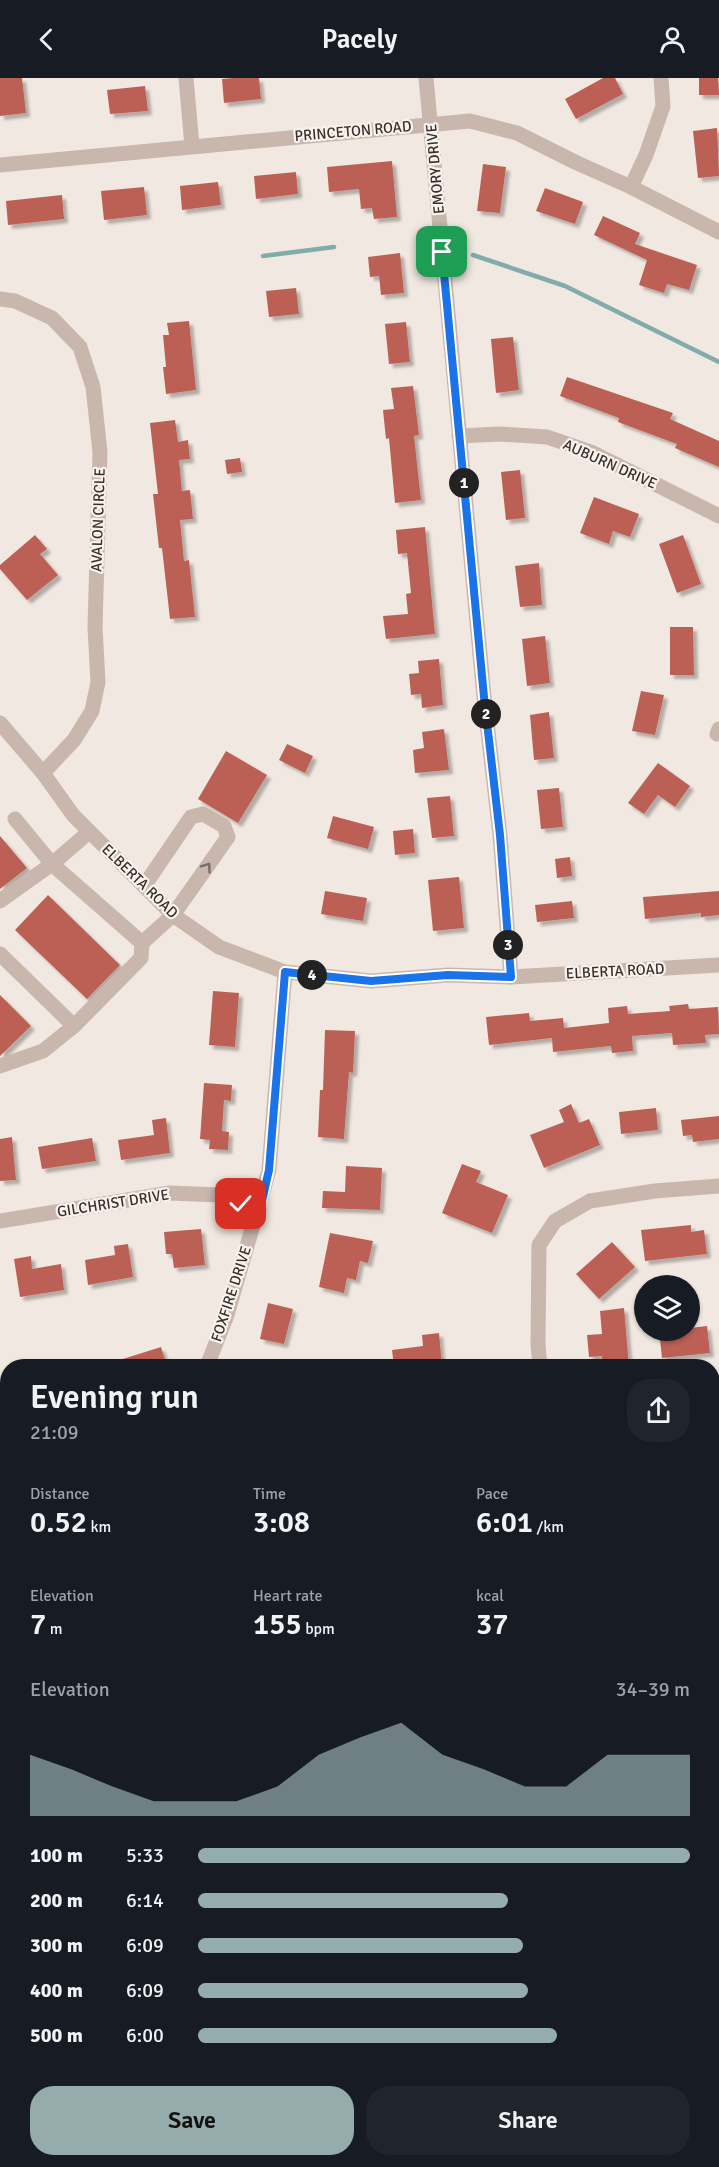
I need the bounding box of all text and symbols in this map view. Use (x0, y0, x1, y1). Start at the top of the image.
icon: back (30, 23, 63, 56)
text: Pacely (322, 23, 397, 56)
icon: person (656, 23, 689, 56)
street label: PRINCETON ROAD (294, 117, 412, 145)
street label: EMORY DRIVE (422, 123, 448, 215)
pin (416, 226, 467, 277)
icon: arrive (425, 235, 458, 268)
street label: AUBURN DRIVE (560, 435, 660, 493)
street label: AVALON CIRCLE (87, 468, 109, 572)
pin: 1 (449, 468, 479, 498)
text: 1 (460, 473, 468, 493)
pin: 2 (471, 699, 501, 729)
text: 2 (482, 704, 490, 724)
street label: ELBERTA ROAD (98, 840, 182, 922)
one-way arrow (200, 863, 211, 874)
pin: 3 (493, 930, 523, 960)
text: 3 (504, 935, 512, 955)
street label: ELBERTA ROAD (565, 959, 665, 983)
pin: 4 (297, 960, 327, 990)
text: 4 (308, 965, 316, 985)
pin (215, 1178, 266, 1229)
street label: GILCHRIST DRIVE (56, 1185, 170, 1221)
icon: check (224, 1187, 257, 1220)
street label: FOXFIRE DRIVE (207, 1244, 255, 1344)
map controls (634, 1275, 700, 1341)
button: layers (634, 1275, 700, 1341)
text: Evening run (30, 1377, 199, 1418)
button: share (627, 1379, 690, 1442)
text: 21:09 (30, 1420, 79, 1445)
text: Distance (30, 1484, 90, 1504)
text: Time (253, 1484, 286, 1504)
text: Pace (476, 1484, 508, 1504)
text: 0.52 (30, 1504, 87, 1541)
text: 3:08 (253, 1504, 310, 1541)
text: 6:01 (476, 1504, 533, 1541)
text: km (87, 1517, 111, 1537)
text: /km (533, 1517, 564, 1537)
text: Elevation (30, 1586, 94, 1606)
text: Heart rate (253, 1586, 322, 1606)
text: kcal (476, 1586, 504, 1606)
text: 7 (30, 1606, 46, 1643)
text: 155 (253, 1606, 302, 1643)
text: 37 (476, 1606, 508, 1643)
text: m (46, 1619, 62, 1639)
text: bpm (302, 1619, 335, 1639)
text: Elevation (30, 1677, 110, 1702)
text: 34–39 m (616, 1677, 690, 1702)
text: 100 m (30, 1843, 83, 1868)
text: 5:33 (126, 1843, 164, 1868)
text: 200 m (30, 1888, 83, 1913)
text: 6:14 (126, 1888, 164, 1913)
text: 300 m (30, 1933, 83, 1958)
text: 6:09 (126, 1933, 164, 1958)
text: 400 m (30, 1978, 83, 2003)
text: 6:09 (126, 1978, 164, 2003)
text: 500 m (30, 2023, 83, 2048)
text: 6:00 (126, 2023, 164, 2048)
button: Save (30, 2086, 354, 2155)
button: Share (366, 2086, 690, 2155)

